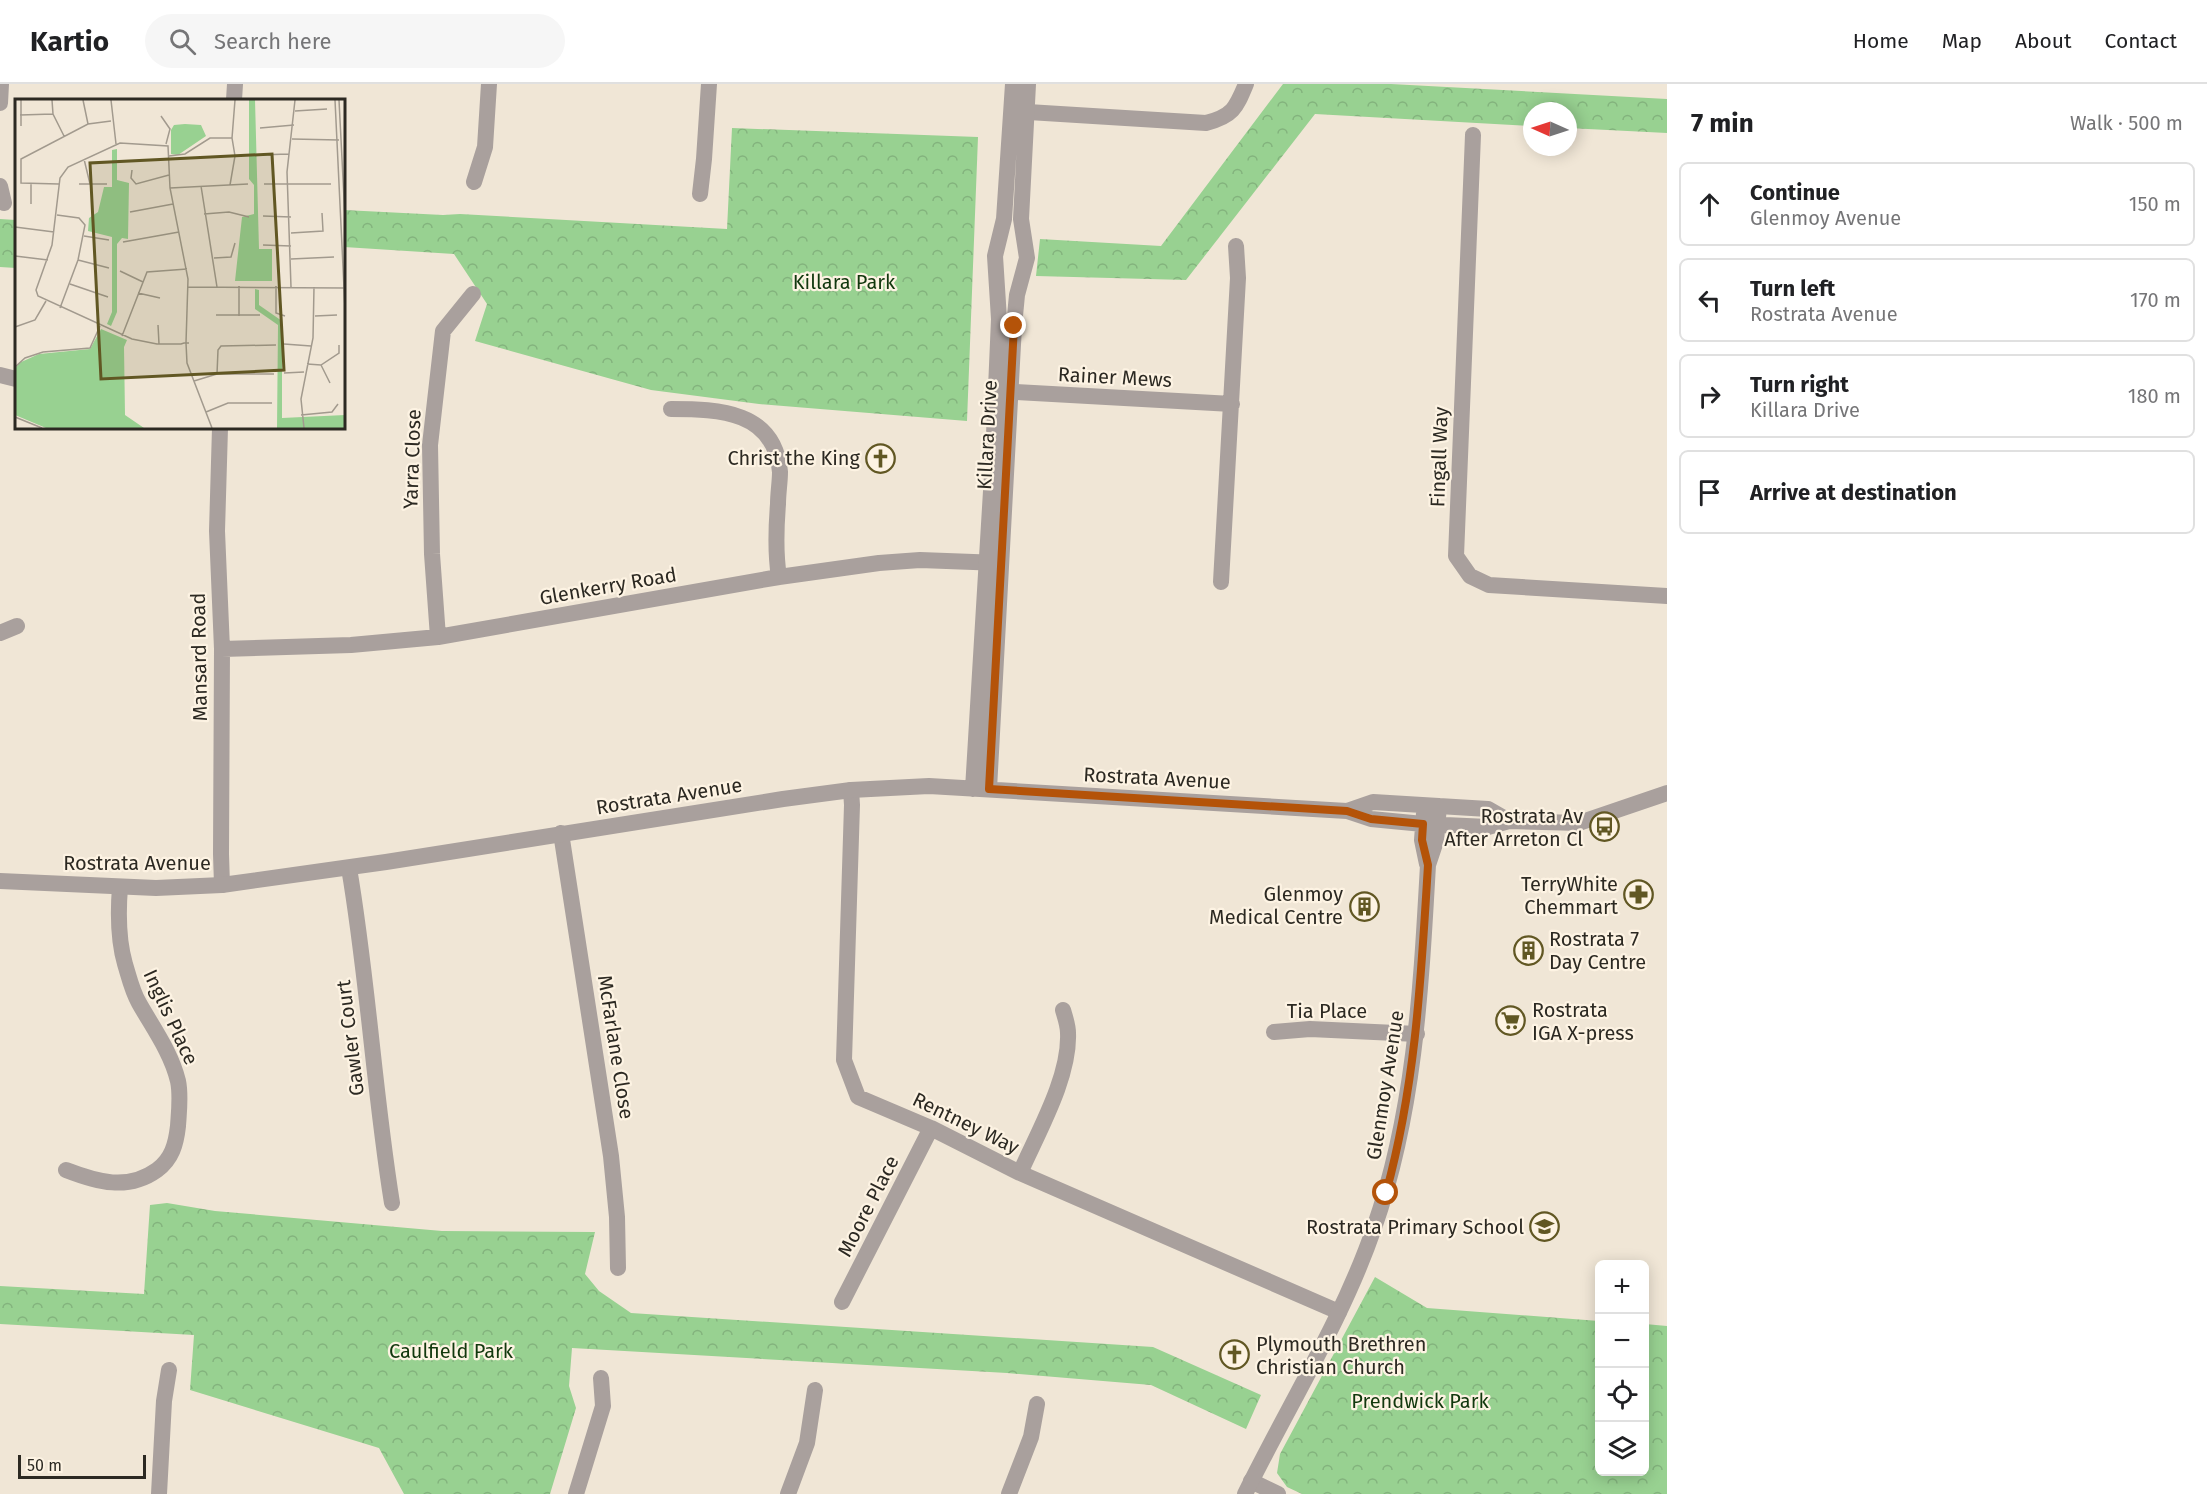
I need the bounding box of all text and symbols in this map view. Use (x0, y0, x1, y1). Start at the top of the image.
search box (145, 14, 565, 68)
text: Kartio (30, 25, 109, 58)
icon: search (166, 25, 199, 58)
text: Search here (214, 28, 332, 55)
text: Home (1853, 28, 1909, 54)
text: Map (1942, 28, 1982, 54)
text: About (2015, 28, 2072, 54)
text: Contact (2105, 28, 2177, 54)
inset map (15, 99, 345, 429)
north arrow (1523, 102, 1577, 156)
text: 7 min (1691, 108, 1754, 139)
text: Walk · 500 m (2070, 111, 2183, 135)
text: Continue (1750, 179, 1840, 206)
icon: ahead (1693, 188, 1726, 221)
text: 150 m (2129, 192, 2181, 216)
text: Glenmoy Avenue (1750, 206, 1901, 230)
park label: Killara Park (793, 270, 896, 294)
text: Turn left (1750, 275, 1835, 302)
icon: left (1693, 284, 1726, 317)
text: 170 m (2130, 288, 2181, 312)
text: Rostrata Avenue (1750, 302, 1898, 326)
route end (1000, 312, 1026, 338)
street label: Rainer Mews (1057, 362, 1173, 392)
text: Turn right (1750, 371, 1849, 398)
street label: Killara Drive (972, 379, 1002, 491)
icon: right (1693, 380, 1726, 413)
text: 180 m (2128, 384, 2181, 408)
text: Killara Drive (1750, 398, 1860, 422)
street label: Fingall Way (1425, 406, 1453, 508)
street label: Yarra Close (398, 409, 426, 509)
church icon: Christ the King (865, 442, 897, 474)
place label: Christ the King (727, 446, 861, 470)
icon: arrive (1693, 476, 1726, 509)
text: Arrive at destination (1750, 479, 1957, 506)
street label: Glenkerry Road (538, 562, 678, 610)
street label: Mansard Road (186, 592, 212, 722)
street label: Rostrata Avenue (1083, 762, 1231, 794)
street label: Rostrata Avenue (594, 773, 744, 819)
place label: Rostrata Av After Arreton Cl (1444, 804, 1583, 851)
bus stop icon: Rostrata Av After Arreton Cl (1588, 811, 1620, 843)
street label: Rostrata Avenue (63, 851, 211, 875)
place label: TerryWhite Chemmart (1521, 872, 1619, 919)
pharmacy icon: TerryWhite Chemmart (1623, 879, 1655, 911)
place label: Glenmoy Medical Centre (1209, 882, 1343, 929)
building icon: Glenmoy Medical Centre (1348, 890, 1380, 922)
place label: Rostrata 7 Day Centre (1549, 927, 1646, 974)
building icon: Rostrata 7 Day Centre (1512, 934, 1544, 966)
street label: Inglis Place (139, 966, 203, 1068)
street label: McFarlane Close (593, 973, 639, 1121)
street label: Gawler Court (331, 978, 369, 1097)
place label: Rostrata IGA X-press (1532, 998, 1634, 1045)
street label: Tia Place (1287, 999, 1367, 1023)
supermarket icon: Rostrata IGA X-press (1495, 1005, 1527, 1037)
street label: Glenmoy Avenue (1361, 1008, 1409, 1162)
street label: Rentney Way (909, 1087, 1023, 1159)
street label: Moore Place (832, 1151, 904, 1261)
route start (1372, 1179, 1398, 1205)
school or university icon: Rostrata Primary School (1529, 1211, 1561, 1243)
place label: Rostrata Primary School (1306, 1215, 1524, 1239)
map controls (1595, 1260, 1649, 1476)
button: + (1595, 1260, 1649, 1314)
button: − (1595, 1314, 1649, 1368)
place label: Plymouth Brethren Christian Church (1256, 1332, 1426, 1379)
park label: Caulfield Park (389, 1339, 514, 1363)
church icon: Plymouth Brethren Christian Church (1219, 1339, 1251, 1371)
button: locate (1595, 1368, 1649, 1422)
park label: Prendwick Park (1351, 1389, 1489, 1413)
button: layers (1595, 1422, 1649, 1476)
scale bar (18, 1452, 146, 1480)
text: 50 m (27, 1456, 62, 1475)

